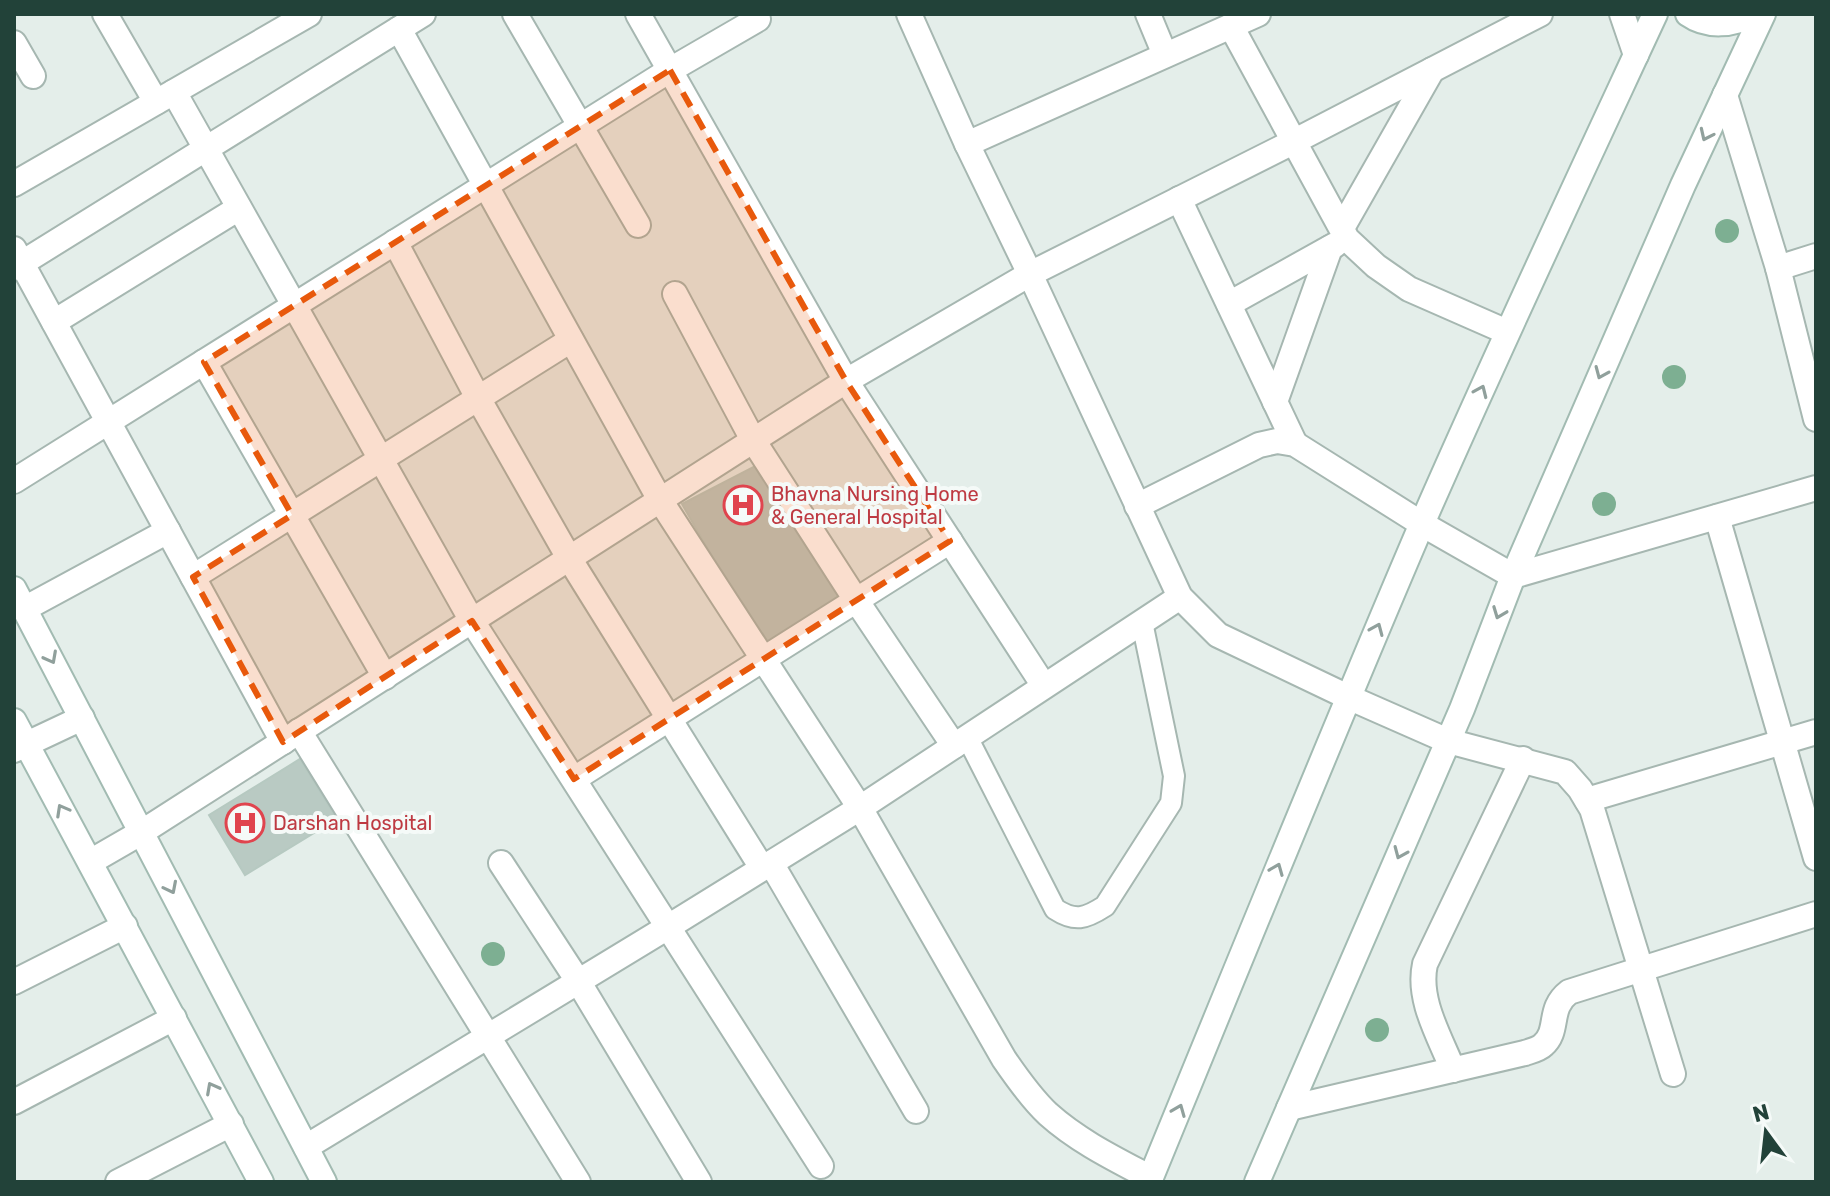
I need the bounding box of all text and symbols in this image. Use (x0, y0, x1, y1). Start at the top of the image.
one-way arrow (1700, 127, 1716, 142)
one-way arrow (1595, 365, 1611, 379)
one-way arrow (1472, 385, 1488, 399)
place label: Bhavna Nursing Home & General Hospital (771, 482, 979, 529)
hospital icon: Bhavna Nursing Home & General Hospital (722, 484, 764, 526)
one-way arrow (1492, 605, 1509, 619)
one-way arrow (1368, 623, 1384, 637)
one-way arrow (41, 650, 56, 664)
hospital icon: Darshan Hospital (224, 802, 266, 844)
one-way arrow (56, 804, 72, 819)
place label: Darshan Hospital (273, 811, 432, 835)
one-way arrow (1393, 844, 1409, 859)
one-way arrow (1268, 863, 1284, 877)
one-way arrow (162, 880, 177, 895)
one-way arrow (206, 1082, 221, 1097)
north arrow (1726, 1092, 1806, 1172)
text: N (1750, 1098, 1772, 1128)
one-way arrow (1169, 1104, 1185, 1118)

